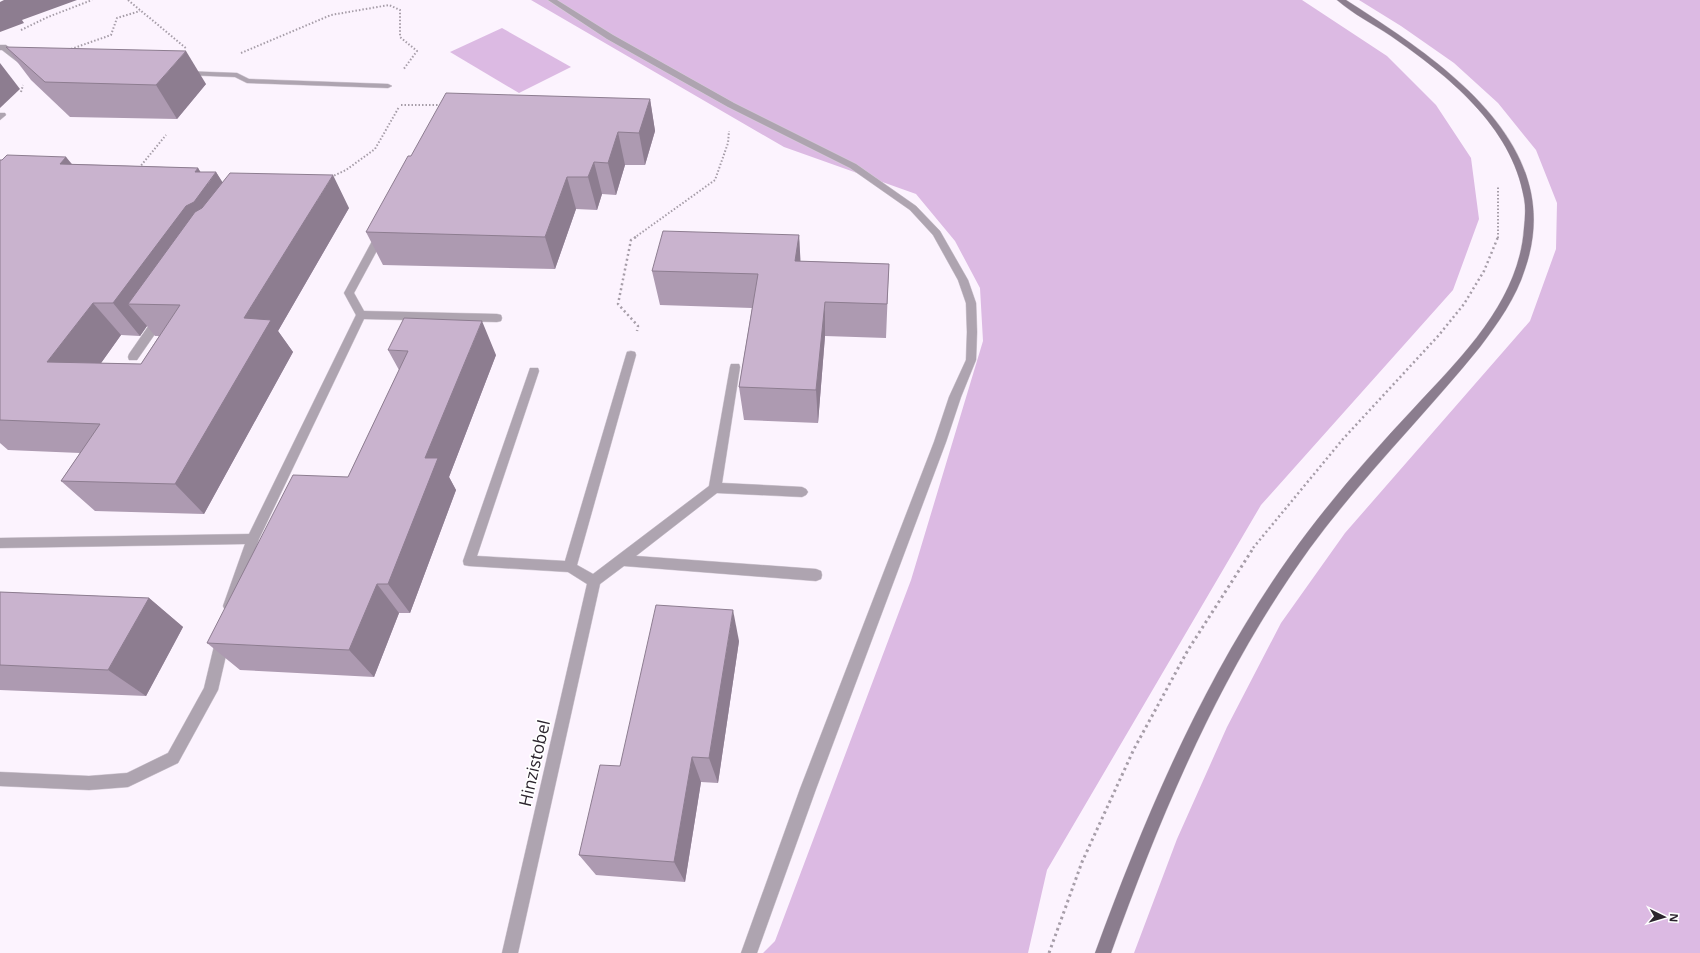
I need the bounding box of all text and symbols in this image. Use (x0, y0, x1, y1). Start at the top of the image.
street label: Hinzistobel (513, 717, 555, 809)
north arrow (1644, 897, 1684, 937)
text: N (1667, 913, 1682, 923)

